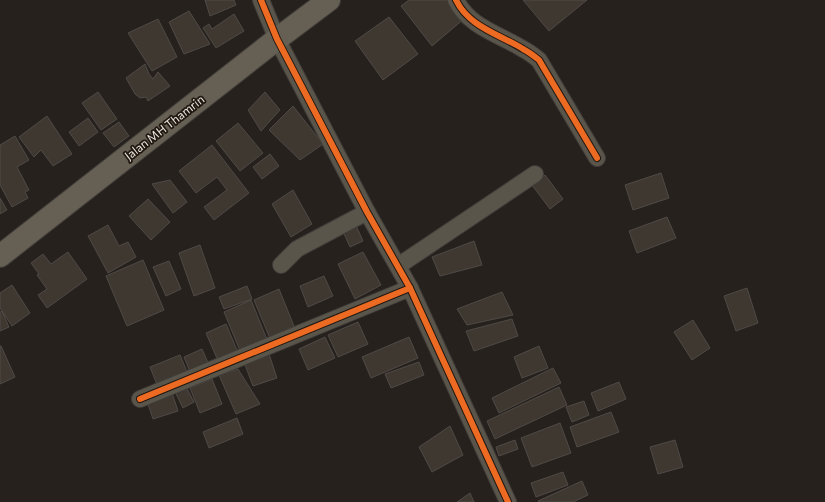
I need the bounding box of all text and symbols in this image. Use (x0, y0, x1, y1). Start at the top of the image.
street label: Jalan MH Thamrin (121, 92, 207, 163)

